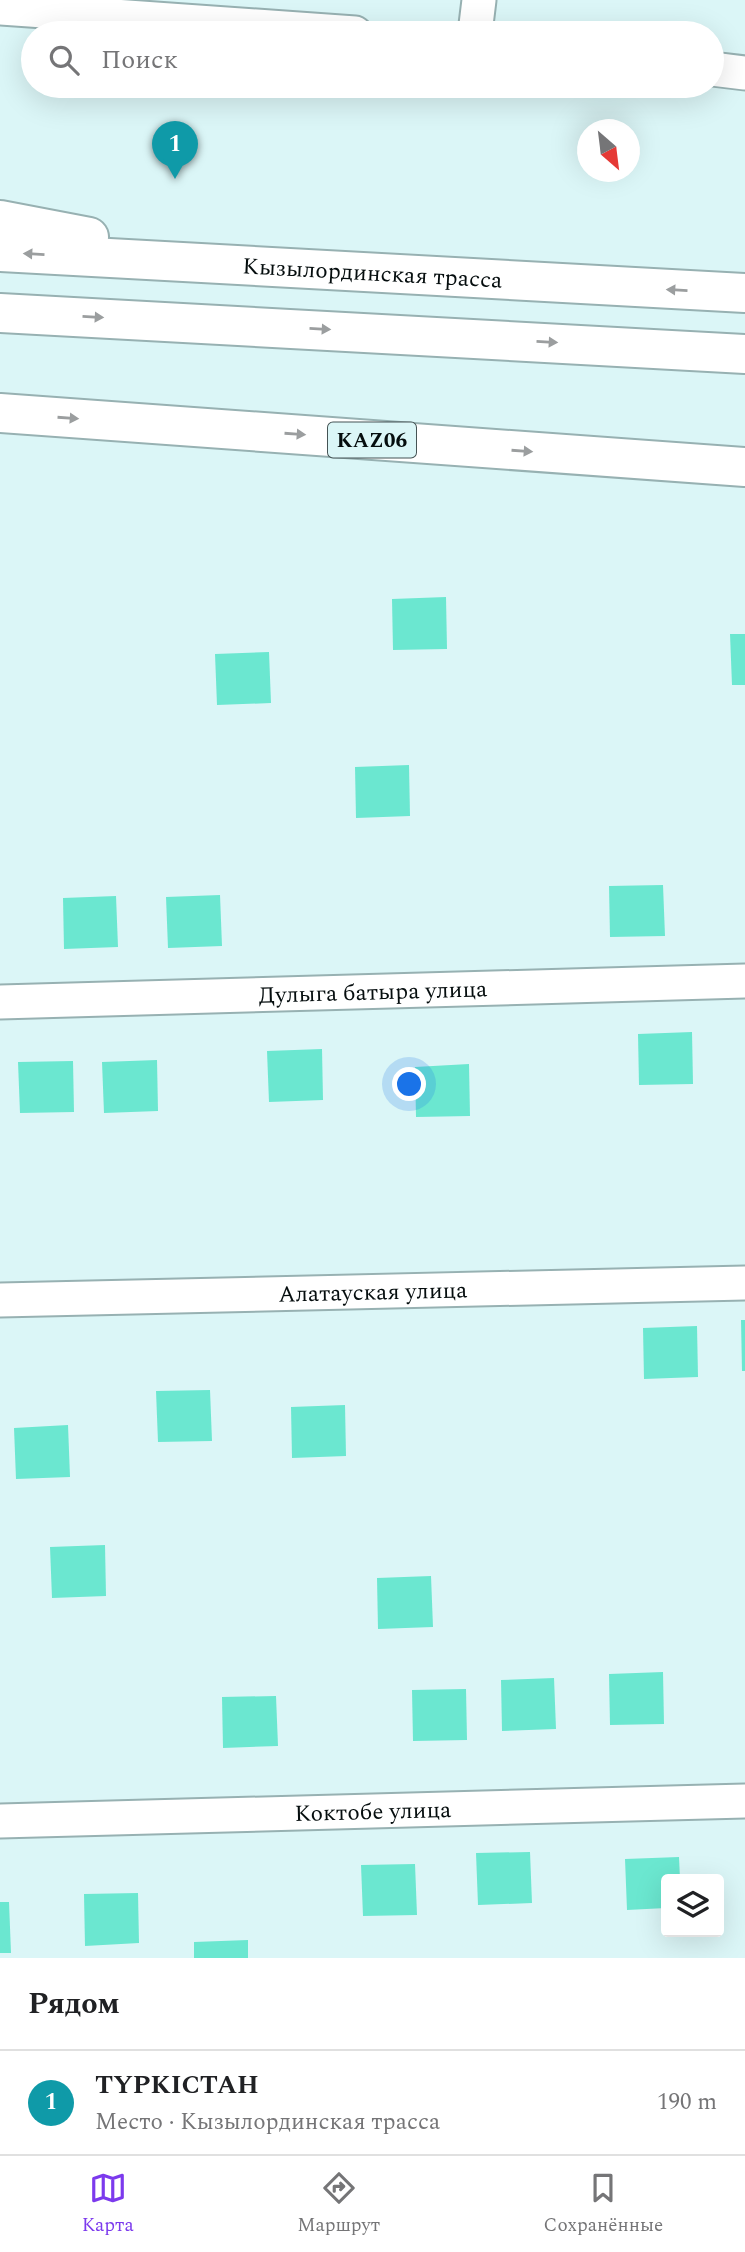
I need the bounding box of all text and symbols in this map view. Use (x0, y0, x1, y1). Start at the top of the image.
search box (21, 21, 724, 98)
text: Поиск (101, 40, 178, 80)
icon: search (45, 41, 83, 79)
north arrow (577, 119, 640, 182)
pin: 1 (152, 121, 198, 179)
one-way arrow (23, 248, 45, 259)
street label: Кызылординская трасса (242, 249, 503, 299)
one-way arrow (666, 284, 688, 295)
one-way arrow (82, 312, 104, 323)
one-way arrow (309, 324, 331, 335)
one-way arrow (536, 337, 558, 348)
one-way arrow (57, 413, 79, 424)
road number: KАZ06 (328, 422, 416, 458)
one-way arrow (284, 429, 306, 440)
one-way arrow (511, 446, 533, 457)
street label: Дулыга батыра улица (258, 972, 488, 1014)
your location (392, 1067, 426, 1101)
street label: Алатауская улица (278, 1273, 468, 1313)
street label: Коктобе улица (294, 1793, 452, 1832)
map controls (661, 1874, 724, 1937)
button: layers (661, 1874, 724, 1937)
text: Рядом (28, 1981, 120, 2027)
text: ТҮРКIСТАН (95, 2065, 259, 2105)
text: 1 (45, 2085, 57, 2120)
text: 190 m (657, 2085, 717, 2120)
text: Место · Кызылординская трасса (95, 2105, 440, 2140)
tab: Карта (82, 2169, 134, 2240)
tab: Маршрут (297, 2169, 380, 2240)
tab: Сохранённые (544, 2169, 663, 2240)

